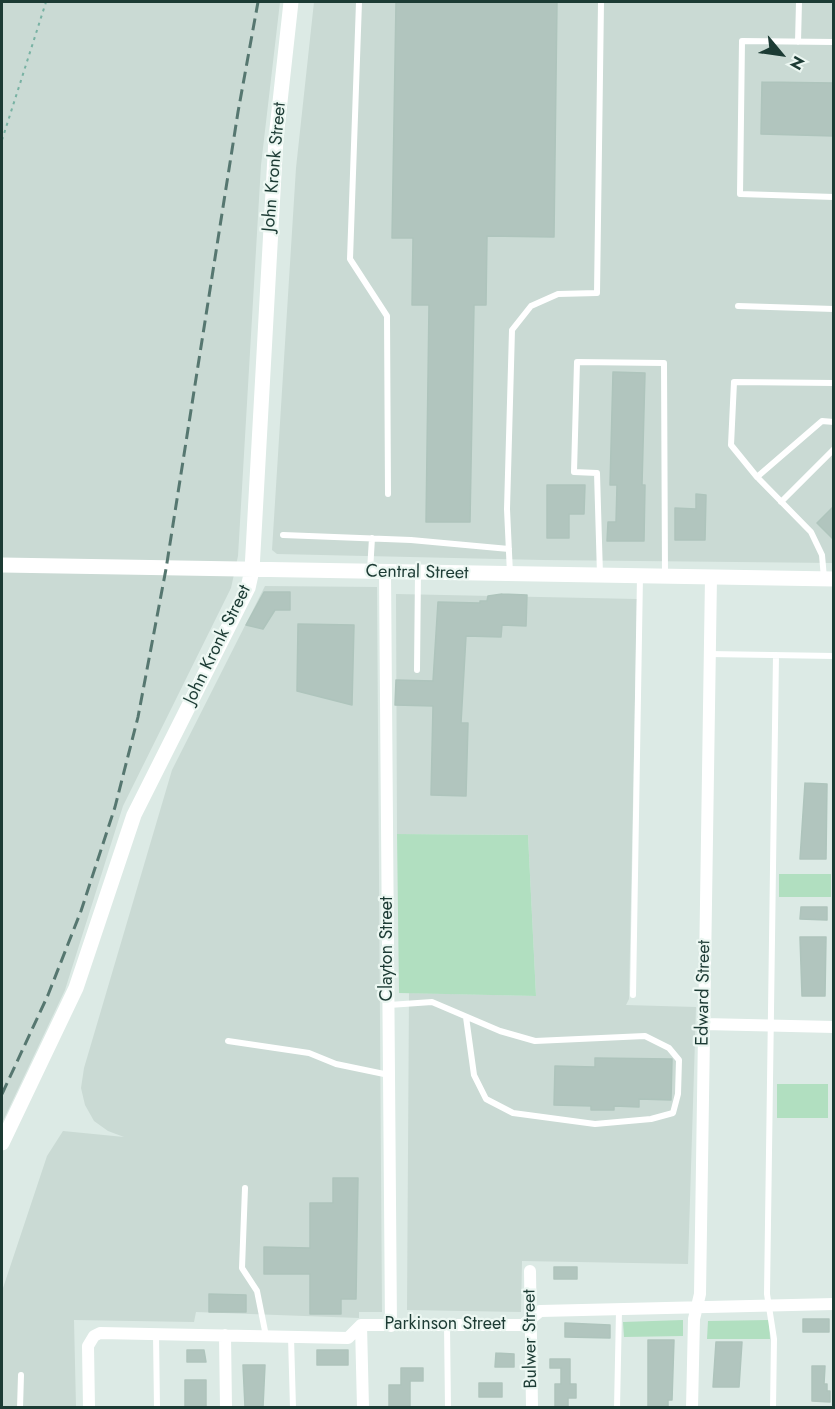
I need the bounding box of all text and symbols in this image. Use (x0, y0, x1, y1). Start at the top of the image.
north arrow (751, 24, 811, 84)
text: N (784, 52, 810, 74)
street label: John Kronk Street (259, 101, 291, 233)
street label: Central Street (365, 561, 469, 585)
street label: John Kronk Street (180, 582, 256, 708)
street label: Clayton Street (377, 897, 399, 1001)
street label: Edward Street (692, 940, 716, 1046)
street label: Bulwer Street (519, 1289, 543, 1389)
street label: Parkinson Street (384, 1314, 506, 1336)

